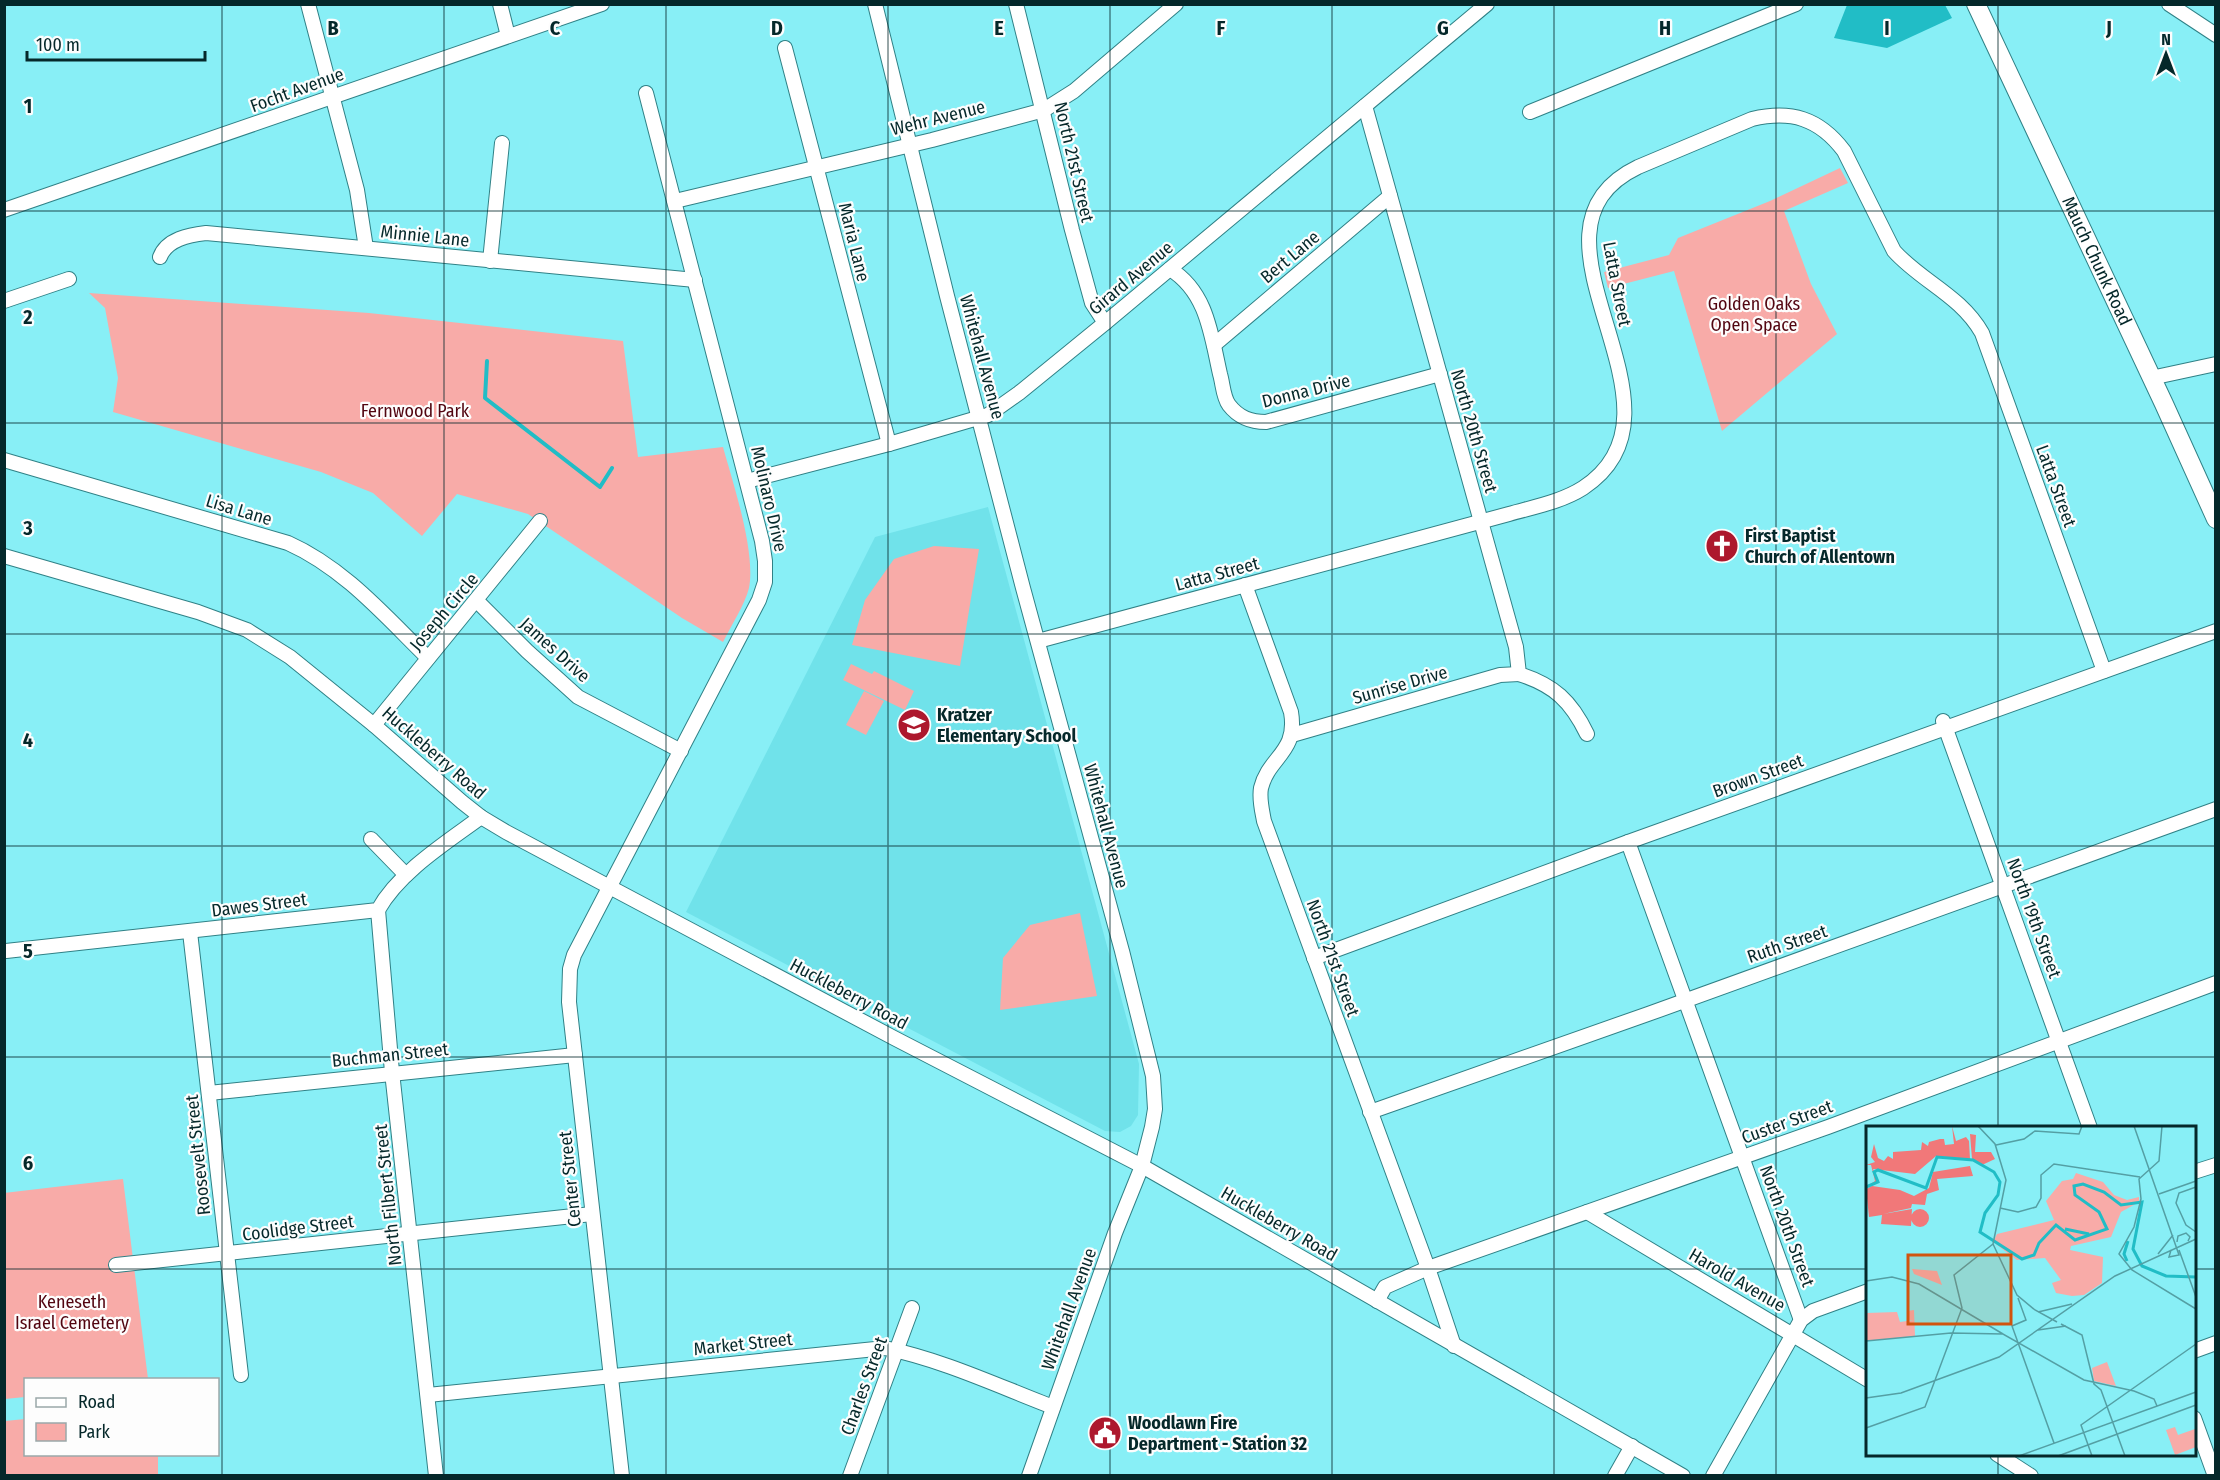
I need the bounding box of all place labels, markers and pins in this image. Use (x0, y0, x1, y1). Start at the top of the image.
place label: First Baptist Church of Allentown (1745, 525, 1895, 568)
church icon: First Baptist Church of Allentown (1704, 528, 1740, 564)
place label: Kratzer Elementary School (937, 704, 1076, 747)
school or university icon: Kratzer Elementary School (896, 707, 932, 743)
place label: Woodlawn Fire Department - Station 32 (1128, 1412, 1307, 1455)
public building icon: Woodlawn Fire Department - Station 32 (1087, 1415, 1123, 1451)

